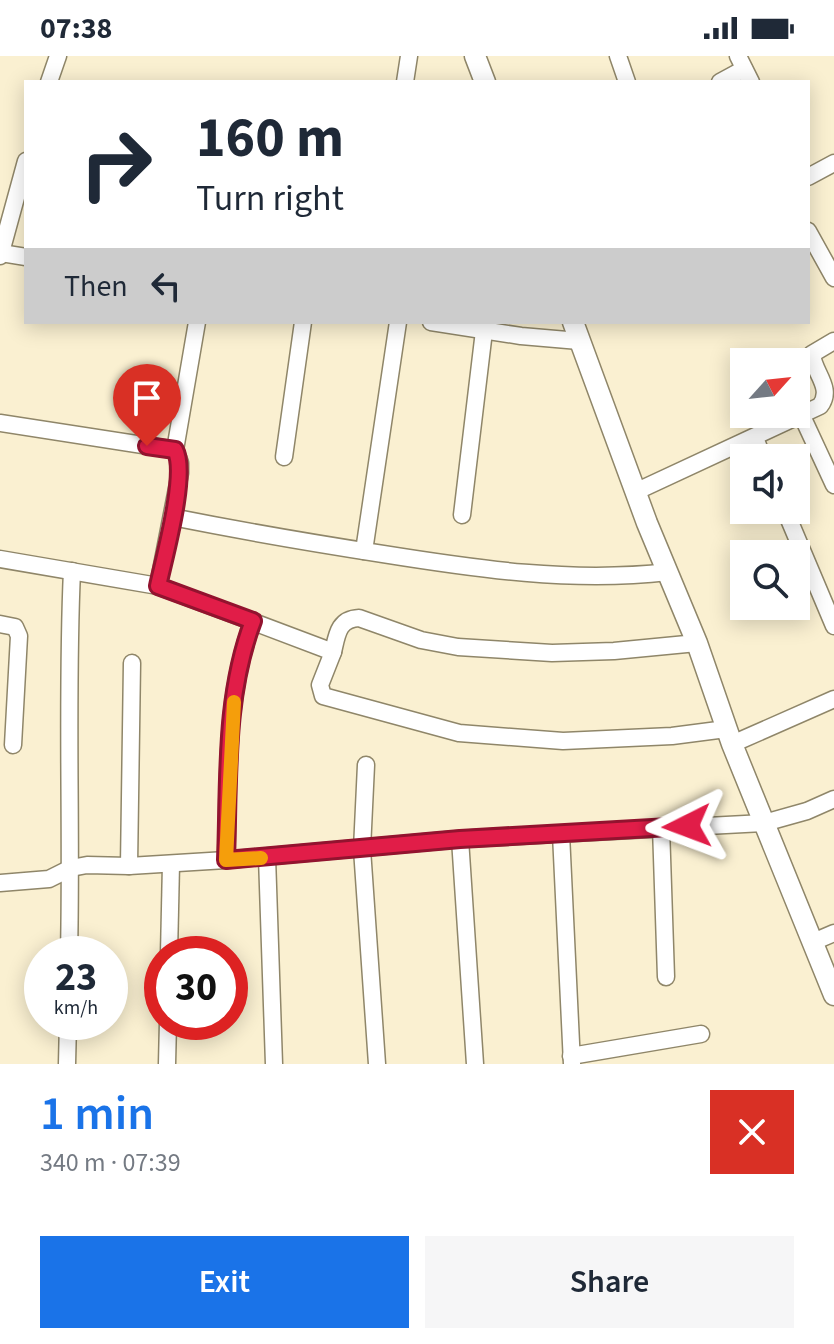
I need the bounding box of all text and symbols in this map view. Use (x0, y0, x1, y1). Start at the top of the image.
text: 07:38 (40, 7, 112, 50)
text: 160 m (196, 99, 344, 178)
icon: right (64, 112, 168, 216)
text: Turn right (196, 173, 344, 224)
icon: left (144, 264, 188, 308)
text: Then (64, 265, 128, 308)
north arrow (730, 348, 810, 428)
map controls (730, 348, 810, 620)
pin (113, 364, 181, 446)
icon: arrive (125, 376, 169, 420)
button: sound (730, 444, 810, 524)
button: search (730, 540, 810, 620)
position arrow (645, 784, 729, 868)
speed limit sign: 30 (144, 936, 248, 1040)
text: 23 (55, 949, 97, 1006)
text: km/h (54, 994, 98, 1022)
text: 1 min (40, 1080, 154, 1148)
button: close (710, 1090, 794, 1174)
text: 340 m · 07:39 (40, 1144, 181, 1181)
button: Exit (40, 1236, 409, 1328)
button: Share (425, 1236, 794, 1328)

